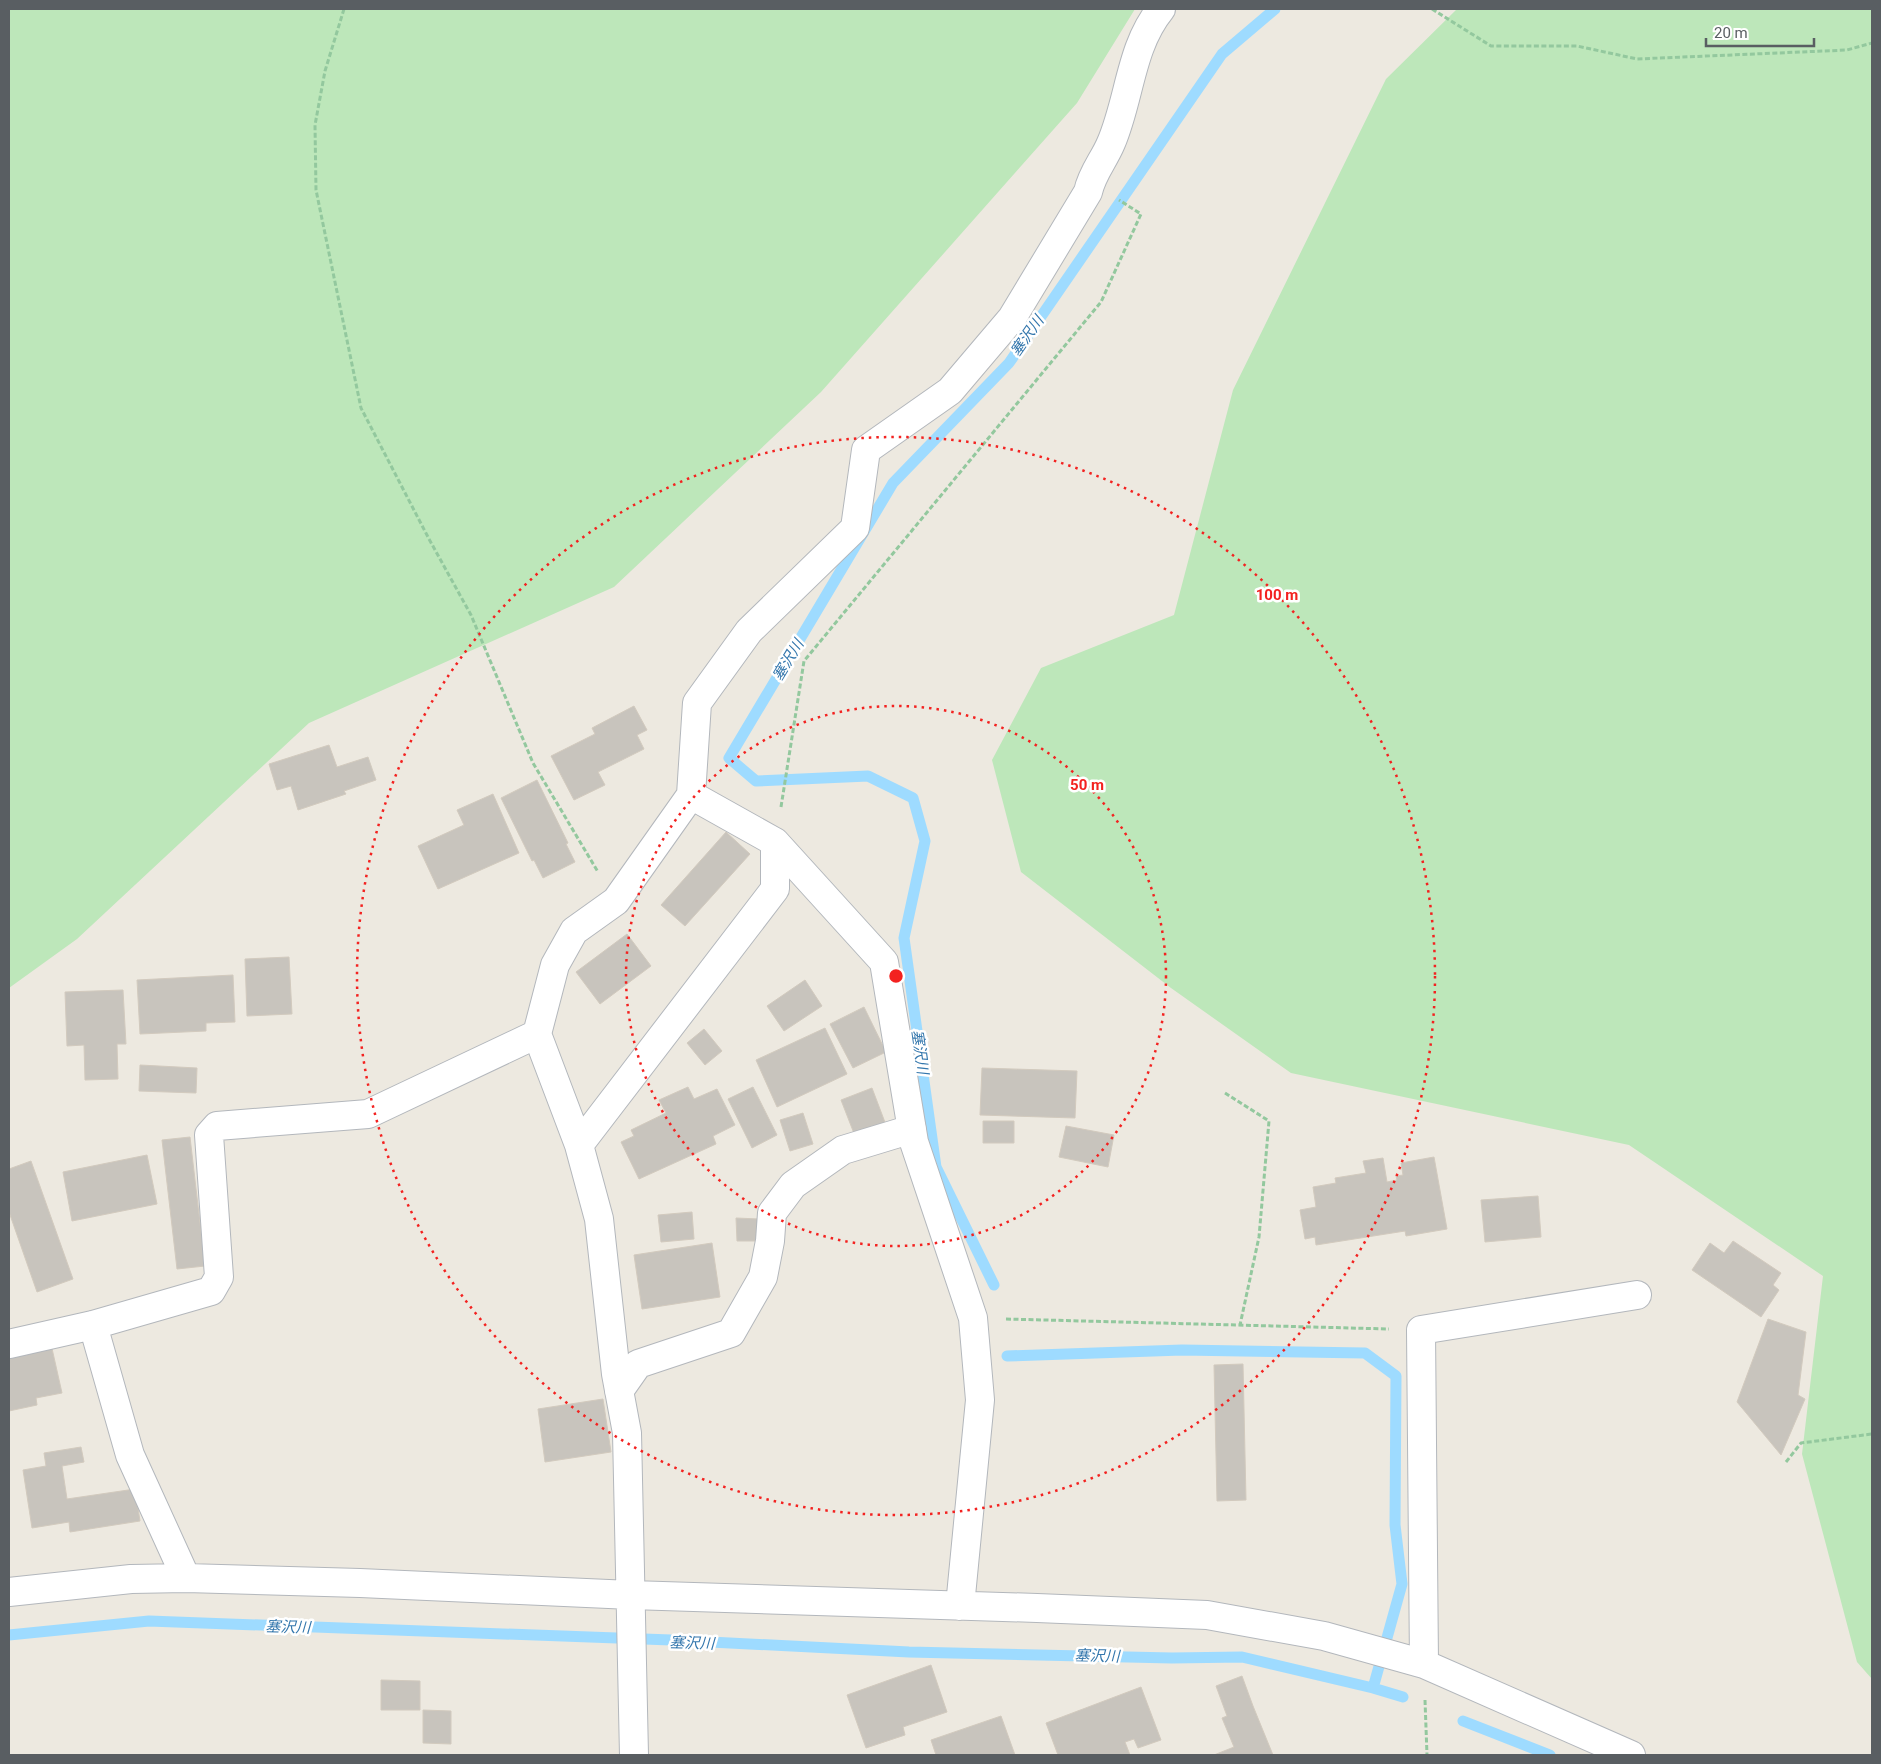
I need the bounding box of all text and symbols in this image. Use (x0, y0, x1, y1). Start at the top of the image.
scale bar (1706, 15, 1814, 47)
text: 20 m (1714, 24, 1748, 42)
water label: 塞沢川 (1007, 311, 1048, 360)
text: 100 m (1256, 586, 1298, 604)
water label: 塞沢川 (769, 634, 808, 684)
text: 50 m (1070, 776, 1104, 794)
centre of rings (887, 967, 905, 985)
water label: 塞沢川 (908, 1028, 932, 1078)
water label: 塞沢川 (265, 1617, 313, 1637)
water label: 塞沢川 (669, 1633, 717, 1653)
water label: 塞沢川 (1074, 1647, 1122, 1665)

